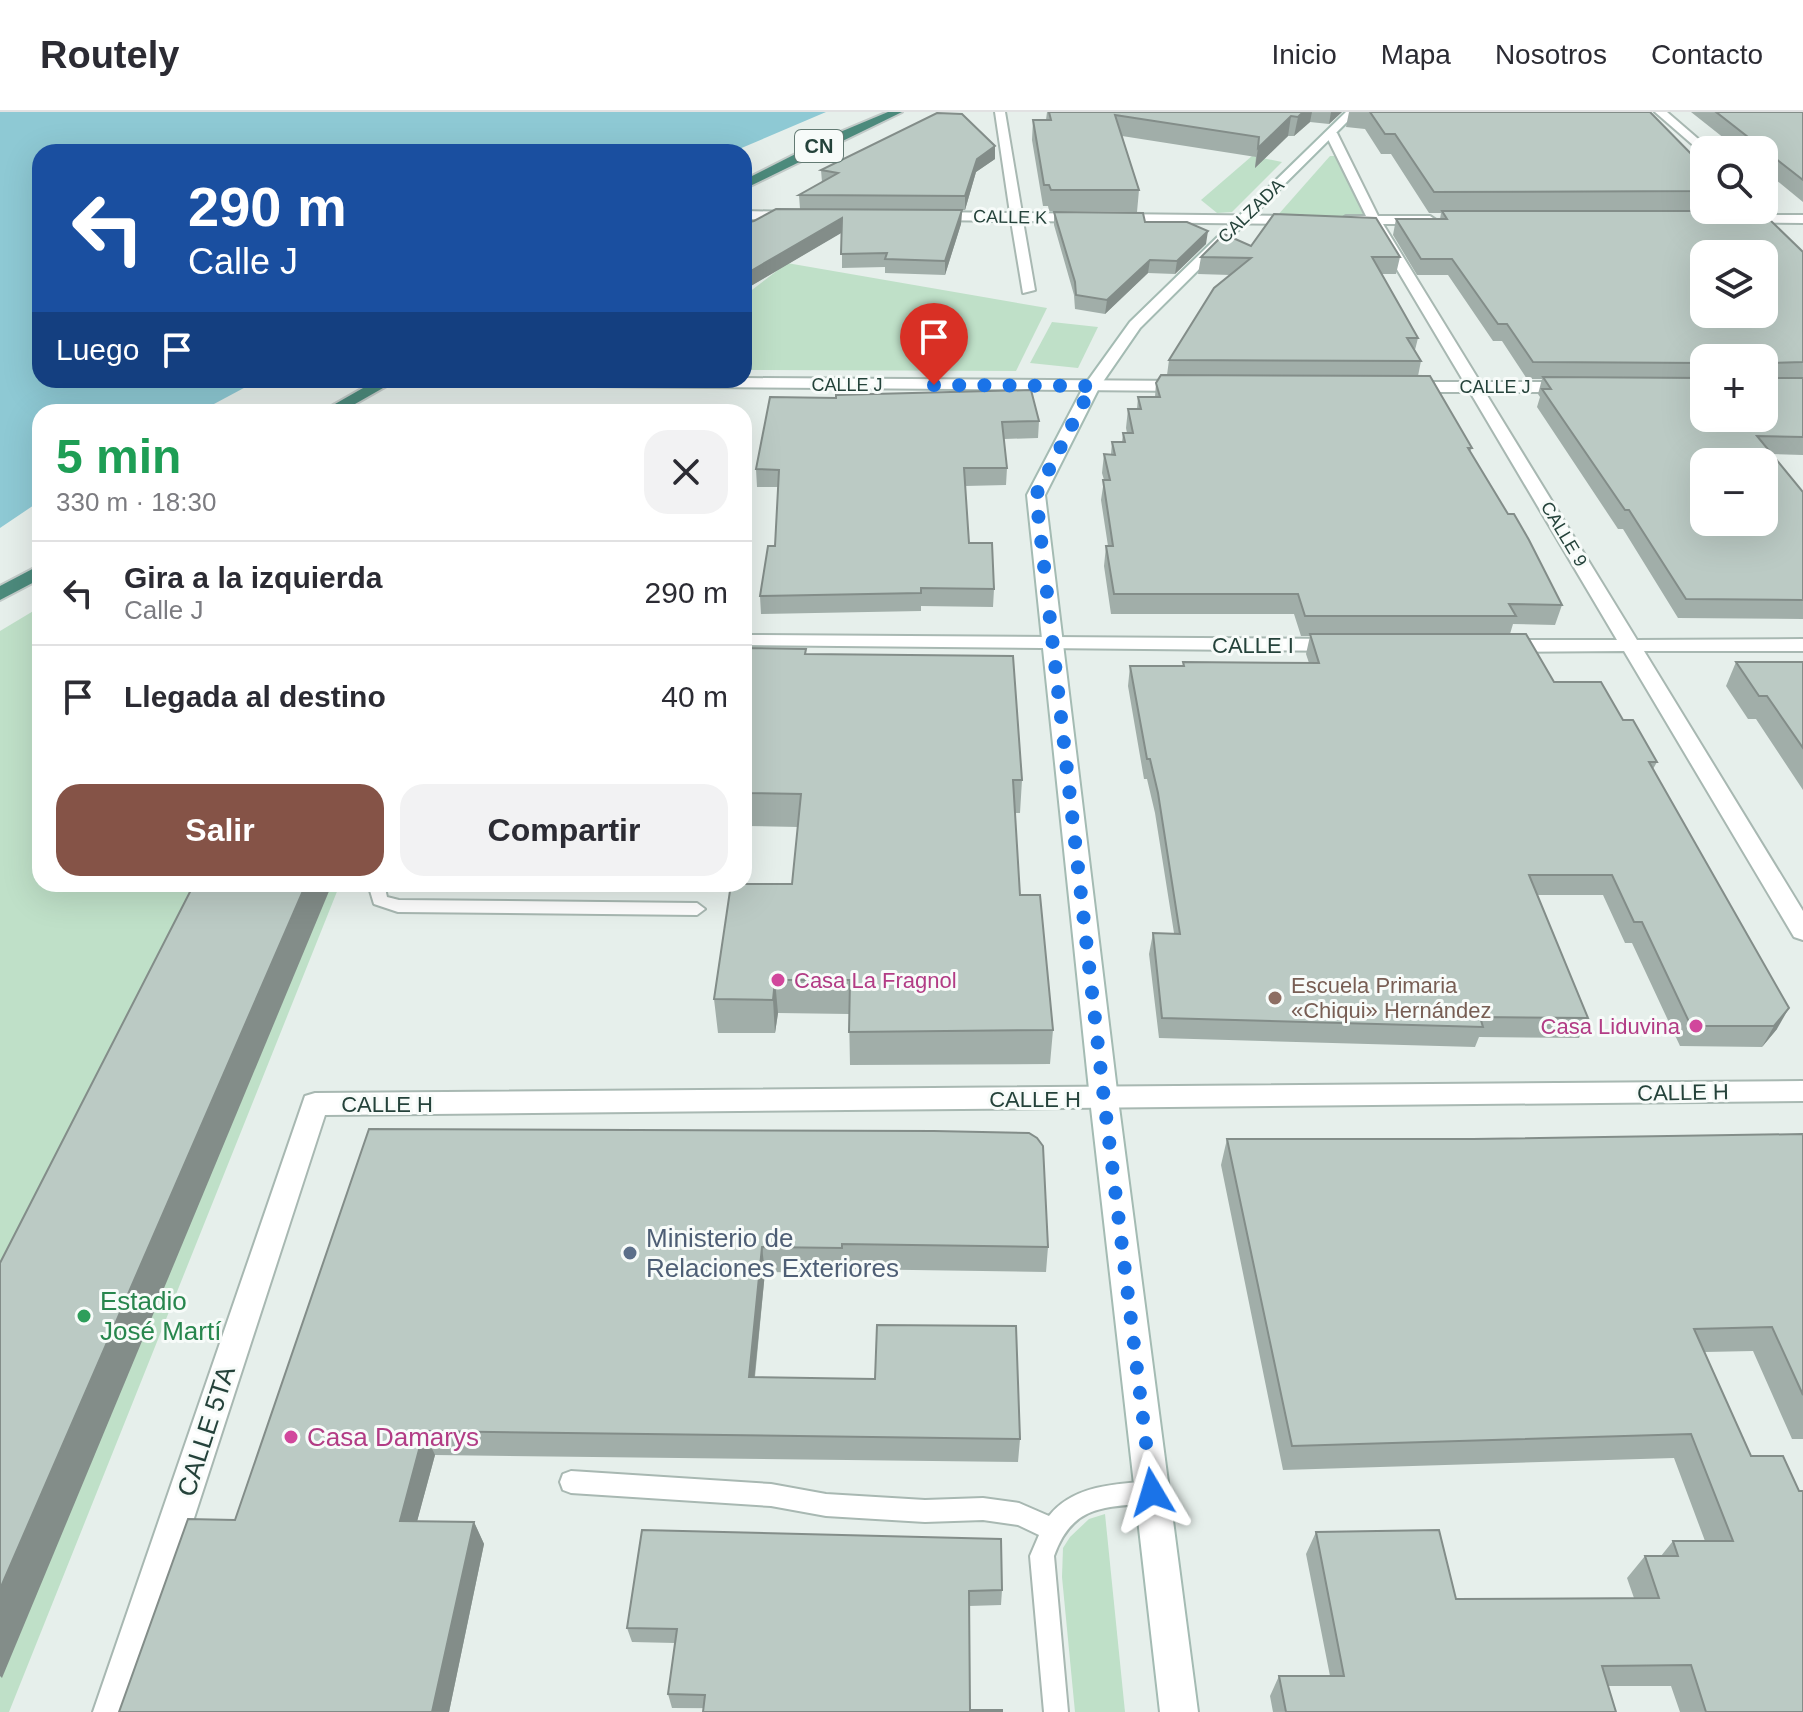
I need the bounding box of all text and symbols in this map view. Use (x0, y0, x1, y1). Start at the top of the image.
text: Routely (40, 34, 179, 76)
text: Inicio (1271, 39, 1337, 70)
text: Mapa (1381, 39, 1451, 70)
text: Nosotros (1495, 39, 1607, 70)
text: Contacto (1651, 39, 1763, 70)
road number: CN (795, 130, 843, 162)
map controls (1690, 136, 1778, 536)
button: search (1690, 136, 1778, 224)
text: 290 m (188, 175, 347, 238)
street label: CALZADA (1214, 175, 1288, 247)
icon: left (56, 176, 160, 280)
street label: CALLE K (973, 206, 1047, 228)
button: layers (1690, 240, 1778, 328)
text: Calle J (188, 241, 298, 282)
pin (900, 303, 968, 385)
icon: arrive (912, 315, 956, 359)
icon: arrive (155, 328, 199, 372)
text: Luego (56, 333, 139, 366)
button: + (1690, 344, 1778, 432)
street label: CALLE J (811, 375, 883, 395)
street label: CALLE J (1459, 377, 1531, 397)
text: 5 min (56, 430, 181, 483)
button: close (644, 430, 728, 514)
button: − (1690, 448, 1778, 536)
text: 330 m · 18:30 (56, 487, 216, 517)
street label: CALLE 9 (1537, 498, 1591, 570)
text: Gira a la izquierda (124, 561, 382, 594)
icon: left (56, 571, 100, 615)
text: 290 m (645, 576, 728, 609)
text: Calle J (124, 595, 203, 625)
street label: CALLE I (1212, 633, 1294, 658)
icon: arrive (56, 675, 100, 719)
text: Llegada al destino (124, 680, 386, 713)
text: 40 m (661, 680, 728, 713)
button: Salir (56, 784, 384, 876)
button: Compartir (400, 784, 728, 876)
place label: Casa La Fragnol (794, 968, 957, 993)
marker: Casa La Fragnol (769, 971, 787, 989)
place label: Escuela Primaria «Chiqui» Hernández (1291, 973, 1492, 1023)
marker: Escuela Primaria «Chiqui» Hernández (1266, 989, 1284, 1007)
place label: Casa Liduvina (1541, 1014, 1681, 1039)
marker: Casa Liduvina (1687, 1017, 1705, 1035)
street label: CALLE H (1637, 1079, 1729, 1106)
street label: CALLE H (989, 1087, 1081, 1112)
street label: CALLE H (341, 1092, 433, 1117)
place label: Ministerio de Relaciones Exteriores (646, 1223, 899, 1283)
marker: Ministerio de Relaciones Exteriores (621, 1244, 639, 1262)
place label: Estadio José Martí (100, 1286, 222, 1346)
marker: Estadio José Martí (75, 1307, 93, 1325)
street label: CALLE 5TA (171, 1361, 241, 1500)
place label: Casa Damarys (307, 1422, 479, 1452)
marker: Casa Damarys (282, 1428, 300, 1446)
position arrow (1110, 1450, 1194, 1534)

